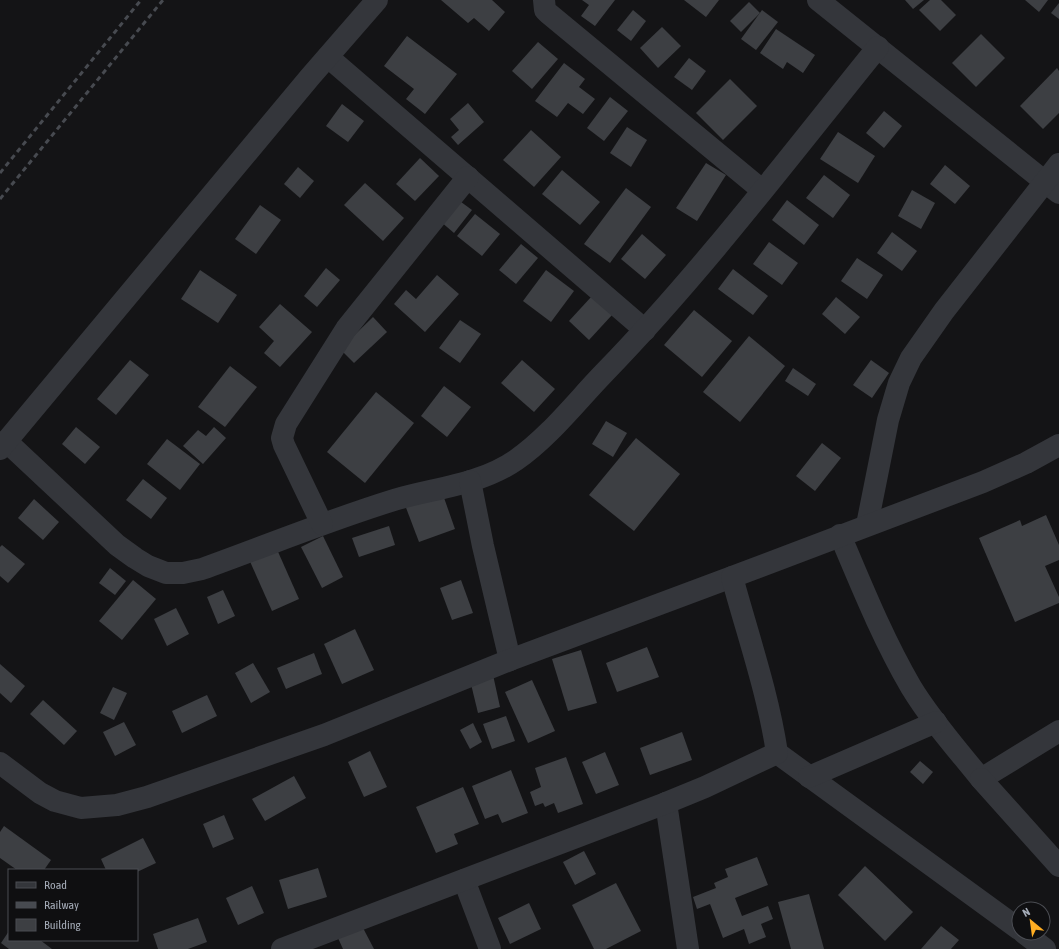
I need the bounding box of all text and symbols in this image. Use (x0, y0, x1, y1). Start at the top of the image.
legend (8, 869, 138, 941)
text: Road (44, 878, 67, 892)
text: Railway (44, 898, 79, 912)
north arrow (1011, 901, 1051, 941)
text: N (1020, 905, 1032, 919)
text: Building (44, 918, 82, 932)

